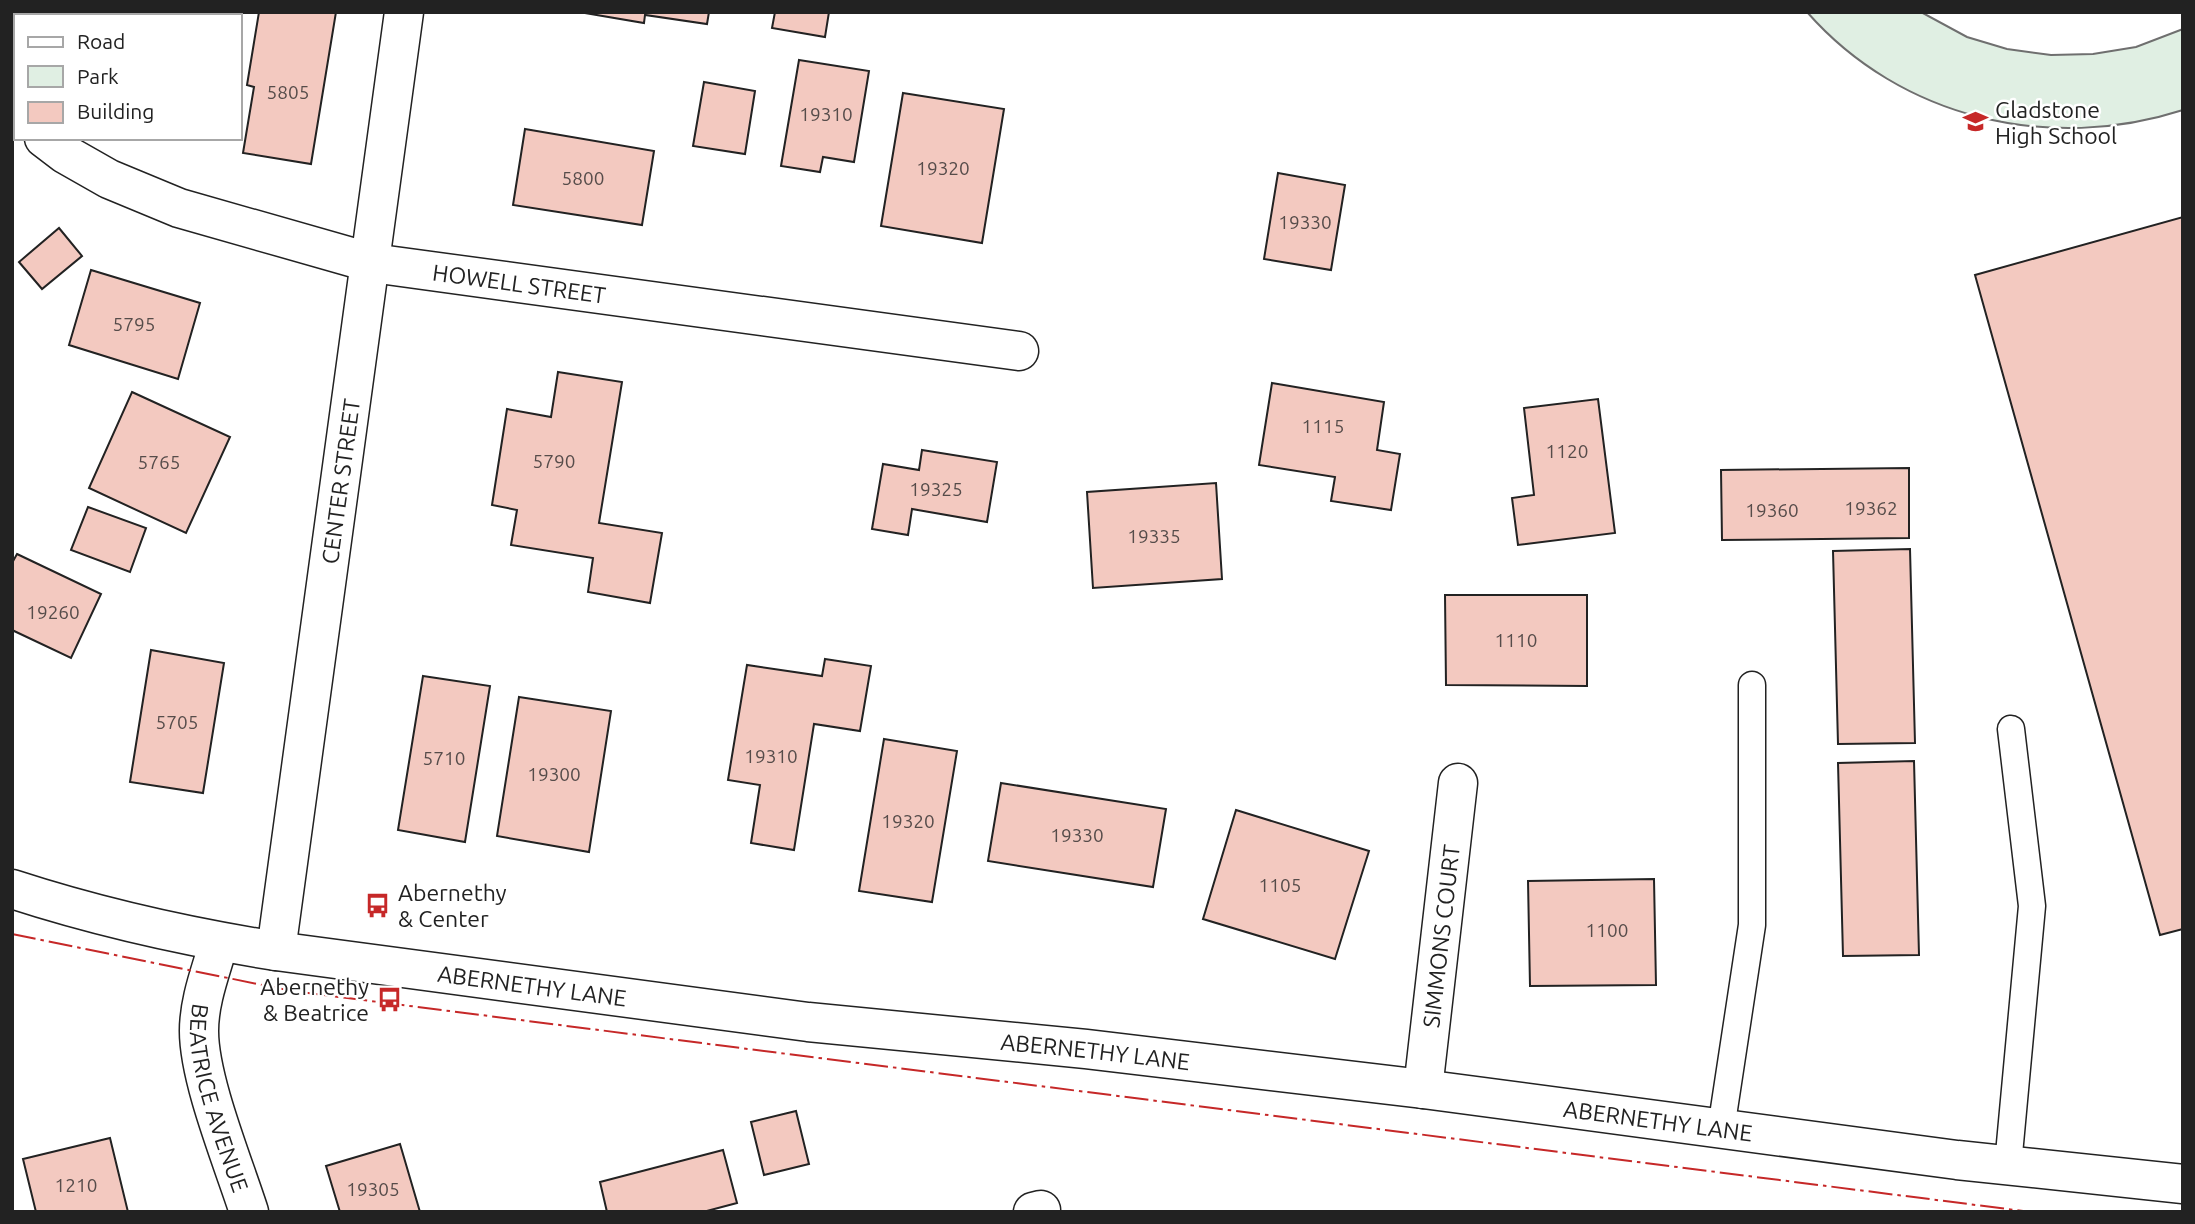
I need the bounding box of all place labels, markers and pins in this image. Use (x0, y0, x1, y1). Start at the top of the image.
place label: Gladstone High School (1995, 97, 2117, 148)
school or university icon: Gladstone High School (1961, 108, 1989, 136)
place label: Abernethy & Center (398, 880, 507, 931)
bus stop icon: Abernethy & Center (364, 891, 392, 919)
place label: Abernethy & Beatrice (260, 974, 369, 1025)
bus stop icon: Abernethy & Beatrice (375, 985, 403, 1013)

